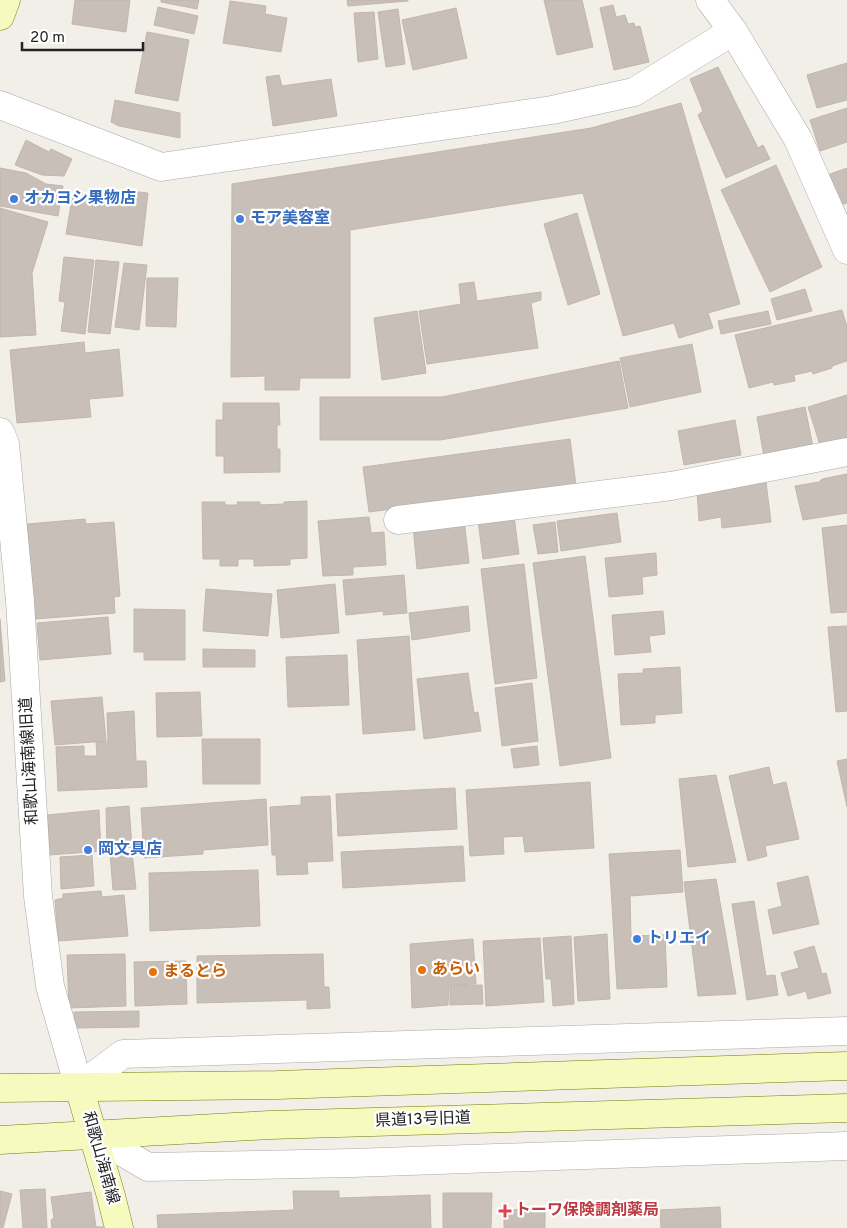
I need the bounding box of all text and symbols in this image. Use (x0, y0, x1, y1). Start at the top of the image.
scale bar (22, 20, 144, 52)
text: 20 m (30, 29, 65, 48)
place label: オカヨシ果物店 (24, 189, 136, 209)
marker: オカヨシ果物店 (8, 193, 20, 205)
place label: モア美容室 (250, 209, 330, 229)
marker: モア美容室 (234, 213, 246, 225)
street label: 和歌山海南線旧道 (17, 697, 43, 825)
place label: 岡文具店 (98, 840, 162, 860)
marker: 岡文具店 (82, 844, 94, 856)
place label: トリエイ (647, 929, 711, 949)
marker: トリエイ (631, 933, 643, 945)
place label: あらい (432, 960, 480, 980)
place label: まるとら (163, 962, 227, 982)
marker: あらい (416, 964, 428, 976)
marker: まるとら (147, 966, 159, 978)
street label: 県道13号旧道 (375, 1108, 471, 1132)
street label: 和歌山海南線 (77, 1109, 123, 1207)
place label: トーワ保険調剤薬局 (515, 1201, 659, 1221)
marker: トーワ保険調剤薬局 (499, 1205, 511, 1217)

